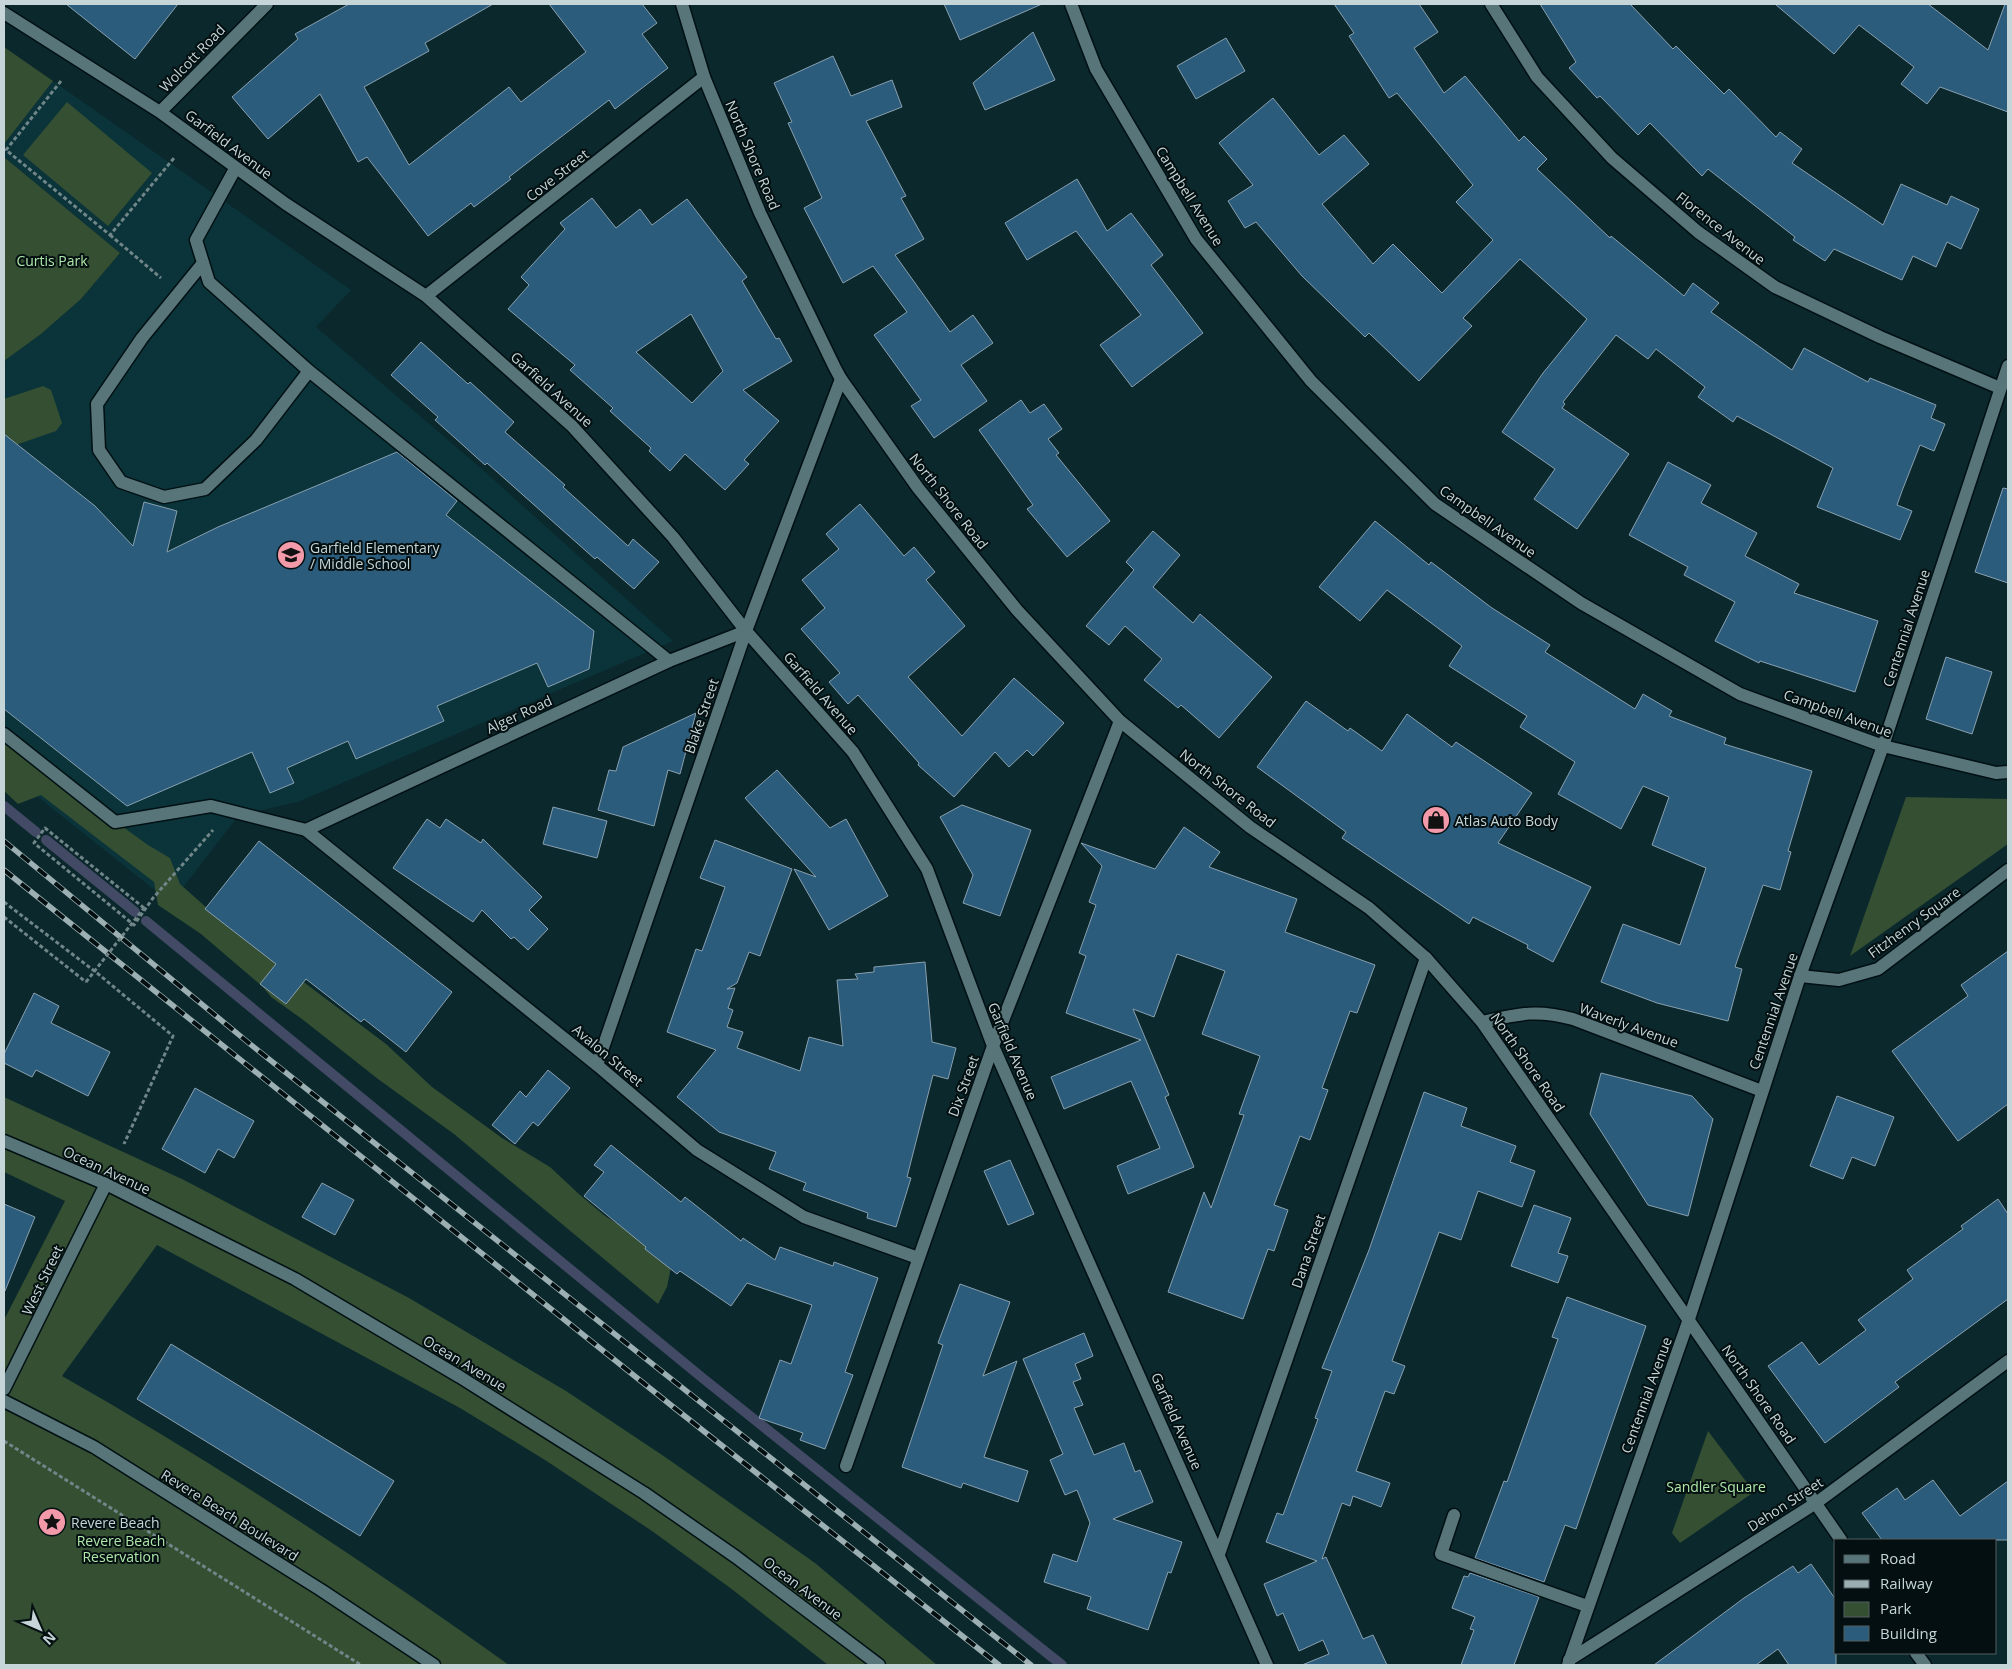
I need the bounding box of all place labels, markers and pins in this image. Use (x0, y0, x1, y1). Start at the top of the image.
place label: Garfield Elementary / Middle School (310, 538, 441, 573)
school or university icon: Garfield Elementary / Middle School (276, 540, 306, 570)
shop icon: Atlas Auto Body (1421, 805, 1451, 835)
place label: Atlas Auto Body (1455, 811, 1559, 830)
place icon: Revere Beach (37, 1507, 67, 1537)
place label: Revere Beach (71, 1513, 160, 1532)

